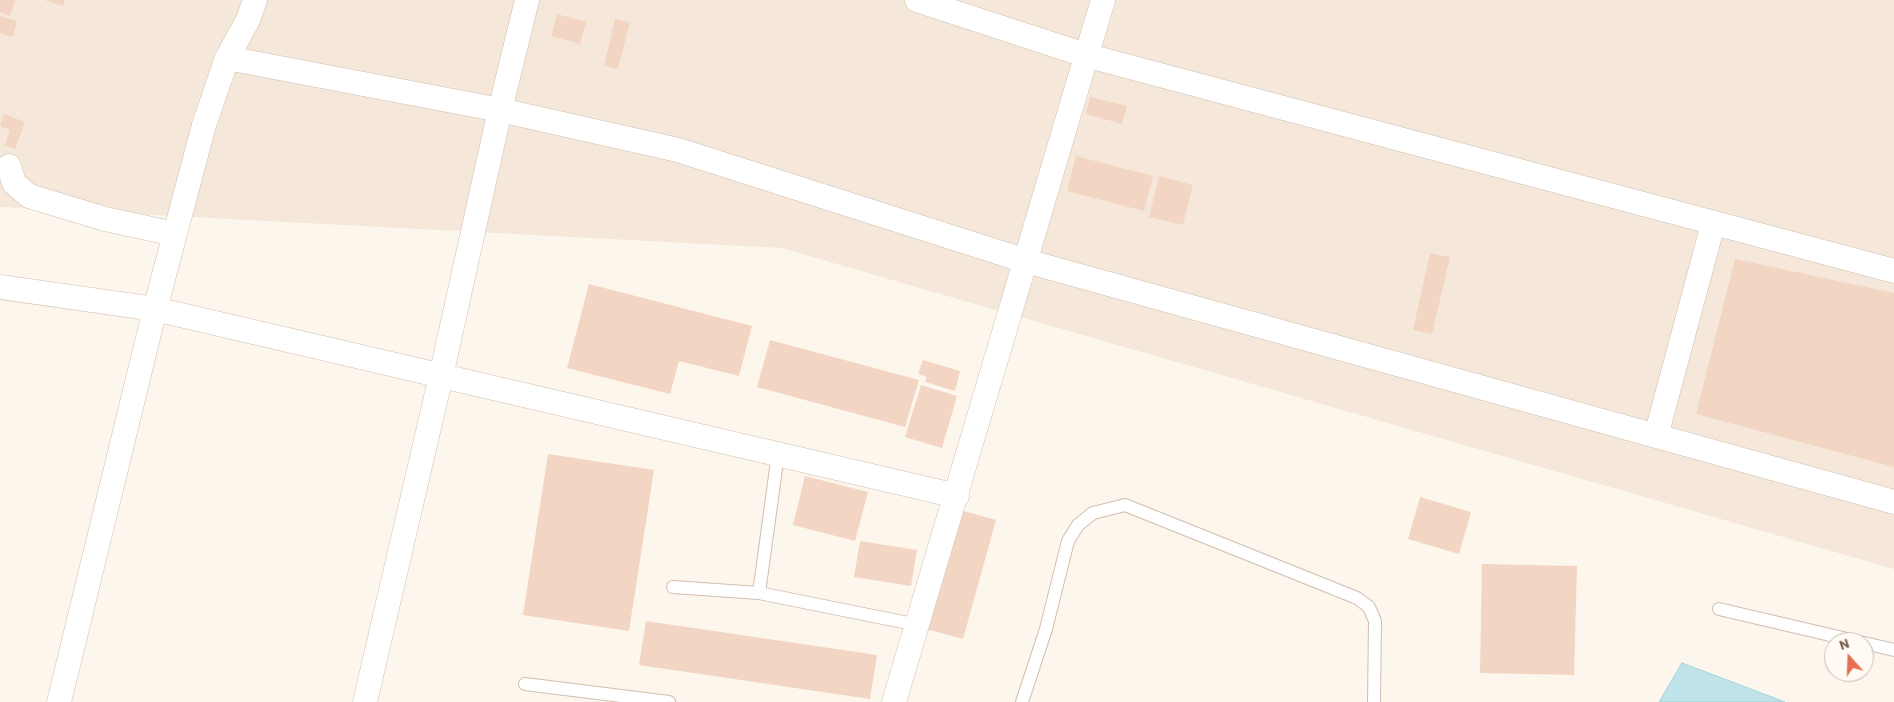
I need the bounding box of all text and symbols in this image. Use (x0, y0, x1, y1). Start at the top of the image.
north arrow (1824, 632, 1874, 682)
text: N (1837, 634, 1851, 653)

